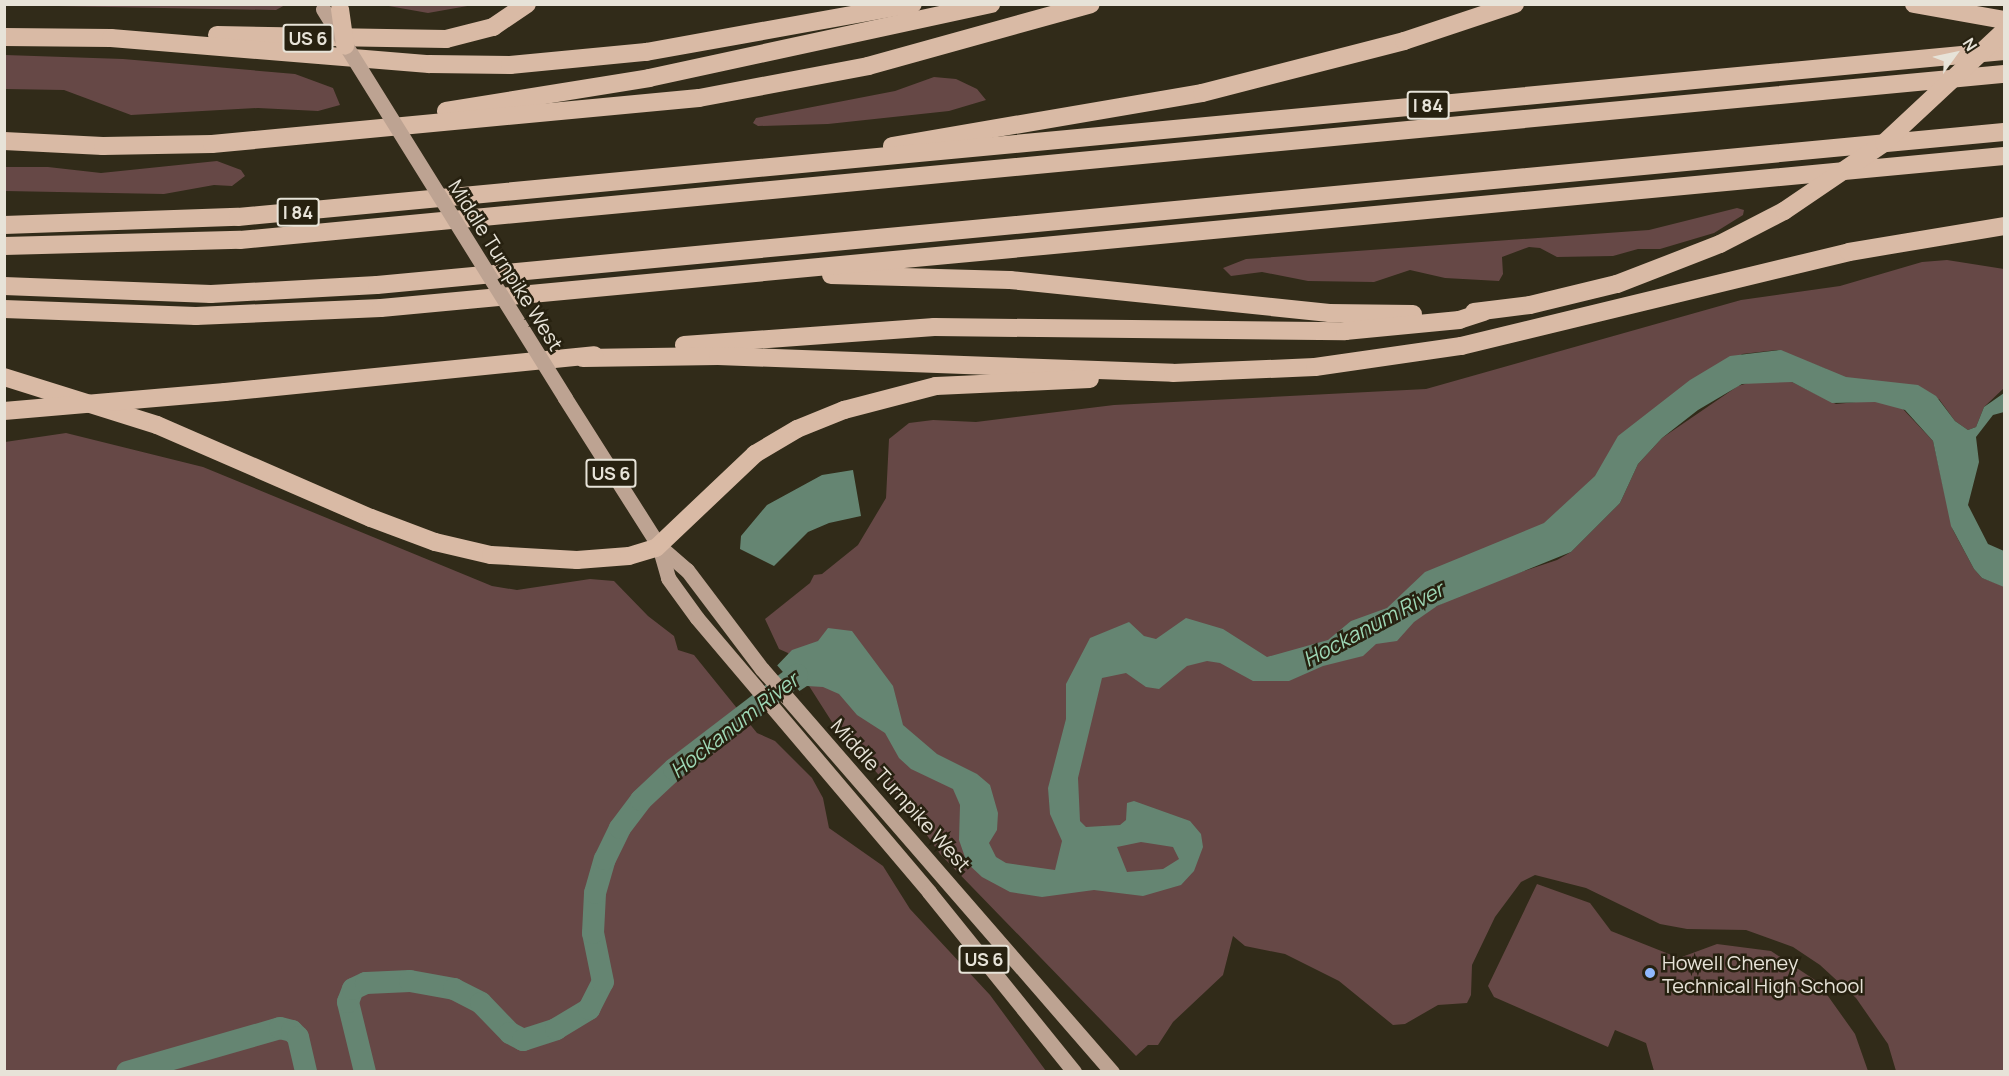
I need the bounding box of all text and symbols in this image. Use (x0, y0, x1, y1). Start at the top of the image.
road number: US 6 (281, 23, 335, 53)
north arrow (1925, 24, 1985, 84)
text: N (1958, 33, 1982, 55)
road number: I 84 (1406, 90, 1450, 120)
street label: Middle Turnpike West (444, 175, 568, 355)
road number: I 84 (276, 197, 320, 227)
road number: US 6 (584, 458, 638, 488)
water label: Hockanum River (1298, 576, 1448, 672)
water label: Hockanum River (665, 667, 803, 783)
street label: Middle Turnpike West (826, 714, 976, 876)
road number: US 6 (957, 944, 1011, 974)
place label: Howell Cheney Technical High School (1662, 950, 1864, 997)
marker: Howell Cheney Technical High School (1643, 966, 1657, 980)

